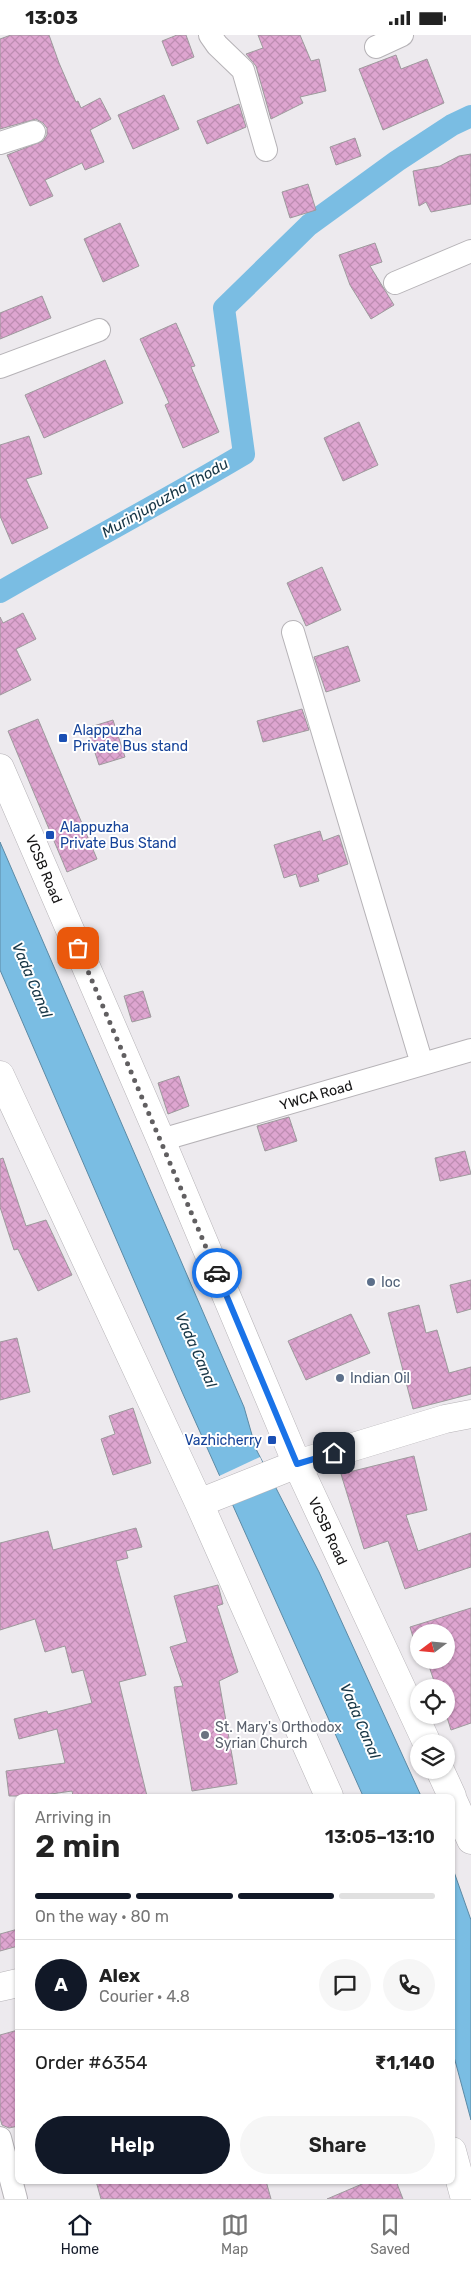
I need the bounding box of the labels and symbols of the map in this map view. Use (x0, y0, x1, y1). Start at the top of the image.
water label: Murinjupuzha Thodu (99, 454, 231, 542)
place label: Alappuzha Private Bus stand (73, 722, 188, 755)
marker: Alappuzha Private Bus stand (57, 732, 69, 744)
place label: Alappuzha Private Bus Stand (60, 819, 177, 852)
marker: Alappuzha Private Bus Stand (44, 829, 56, 841)
street label: VCSB Road (21, 832, 66, 906)
pin (57, 927, 99, 969)
water label: Vada Canal (8, 939, 56, 1021)
street label: YWCA Road (278, 1077, 355, 1114)
courier (192, 1248, 242, 1298)
place label: Ioc (381, 1274, 401, 1291)
marker: Ioc (365, 1276, 377, 1288)
water label: Vada Canal (171, 1310, 221, 1391)
place label: Indian Oil (350, 1370, 410, 1387)
marker: Indian Oil (334, 1372, 346, 1384)
place label: Vazhicherry (184, 1432, 262, 1449)
pin (313, 1432, 355, 1474)
marker: Vazhicherry (266, 1434, 278, 1446)
street label: VCSB Road (304, 1495, 351, 1568)
north arrow (410, 1624, 455, 1669)
water label: Vada Canal (336, 1680, 384, 1762)
place label: St. Mary's Orthodox Syrian Church (215, 1719, 342, 1752)
marker: St. Mary's Orthodox Syrian Church (199, 1729, 211, 1741)

